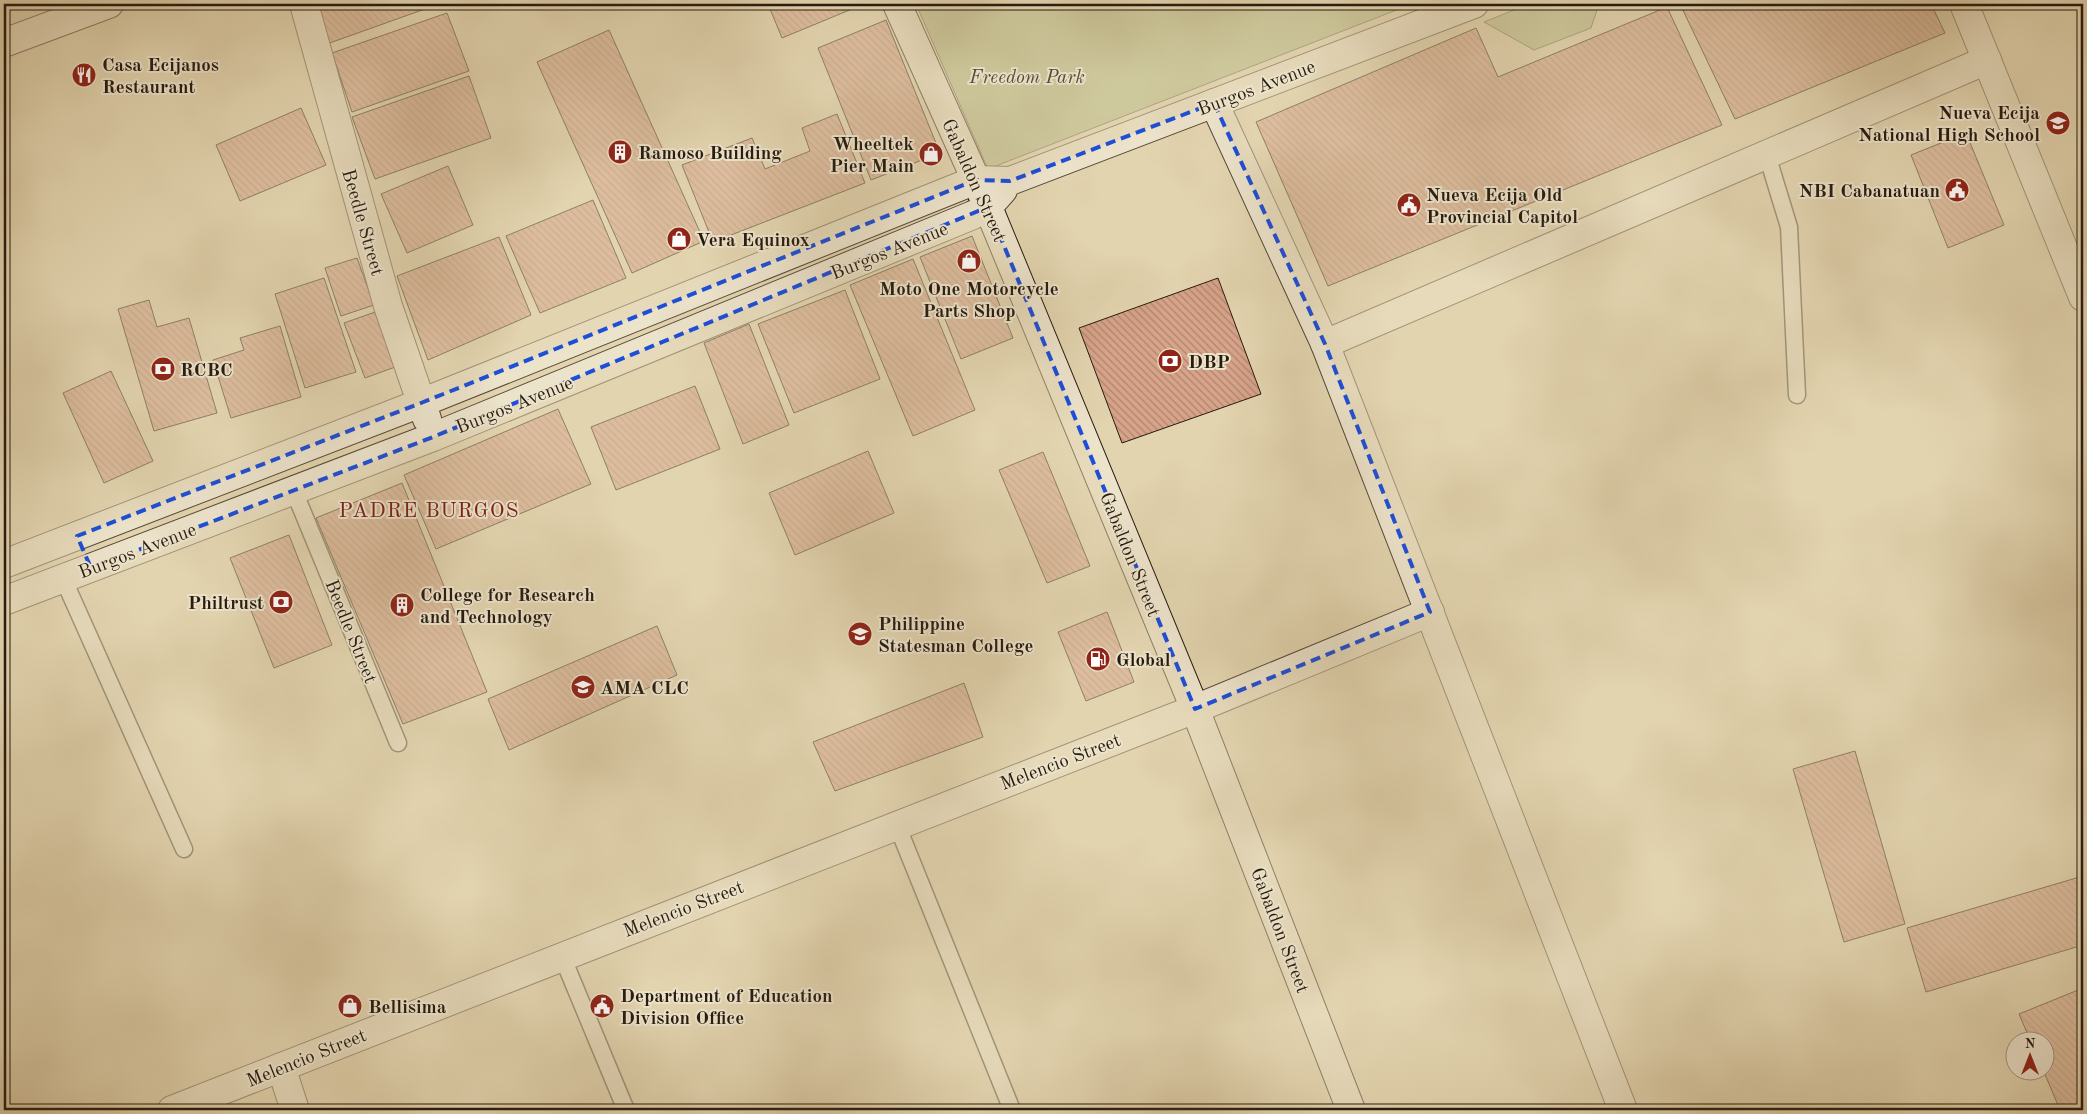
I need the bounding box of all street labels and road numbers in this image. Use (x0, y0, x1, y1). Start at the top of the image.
street label: Burgos Avenue (1195, 58, 1318, 121)
street label: Gabaldon Street (937, 117, 1008, 245)
street label: Beedle Street (337, 167, 386, 278)
street label: Burgos Avenue (829, 220, 951, 284)
street label: Burgos Avenue (454, 374, 576, 438)
street label: Gabaldon Street (1095, 490, 1162, 620)
street label: Burgos Avenue (76, 521, 199, 584)
street label: Beedle Street (320, 577, 379, 687)
street label: Melencio Street (998, 732, 1124, 795)
street label: Gabaldon Street (1246, 866, 1311, 996)
street label: Melencio Street (621, 879, 747, 942)
street label: Melencio Street (244, 1027, 370, 1092)

